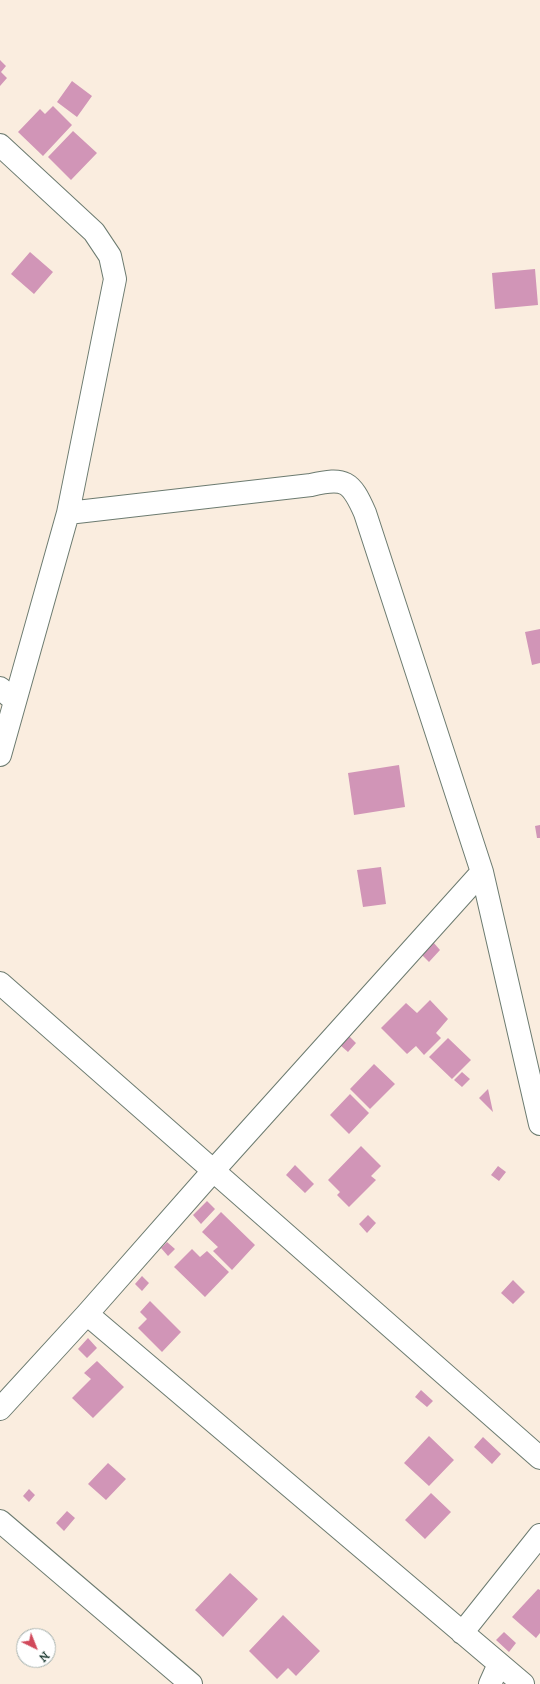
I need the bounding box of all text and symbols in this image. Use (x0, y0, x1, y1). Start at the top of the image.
north arrow (16, 1628, 56, 1668)
text: N (35, 1648, 52, 1664)

